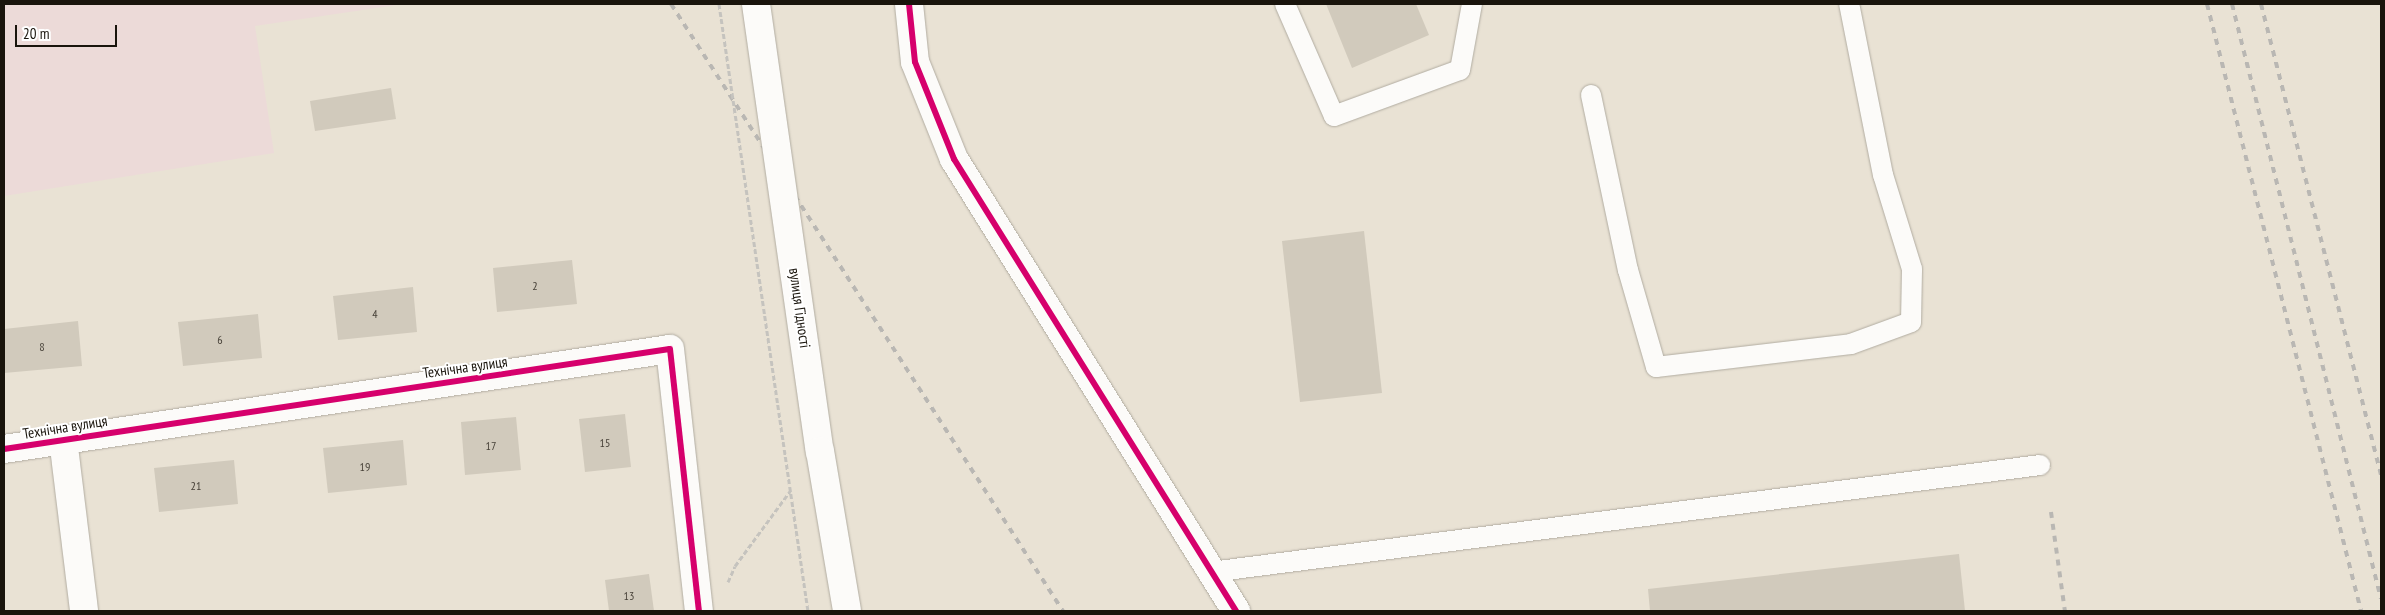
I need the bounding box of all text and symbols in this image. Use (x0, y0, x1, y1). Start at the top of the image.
scale bar (18, 15, 120, 47)
text: 20 m (23, 24, 49, 43)
street label: вулиця Гідності (785, 267, 815, 349)
house number: 2 (532, 279, 538, 293)
house number: 4 (372, 307, 378, 321)
house number: 6 (217, 333, 223, 347)
house number: 8 (39, 340, 45, 354)
street label: Технічна вулиця (422, 352, 508, 382)
street label: Технічна вулиця (21, 411, 109, 443)
house number: 15 (600, 436, 610, 450)
house number: 17 (486, 439, 496, 453)
house number: 19 (360, 460, 370, 474)
house number: 21 (191, 479, 201, 493)
house number: 13 (624, 589, 634, 603)

